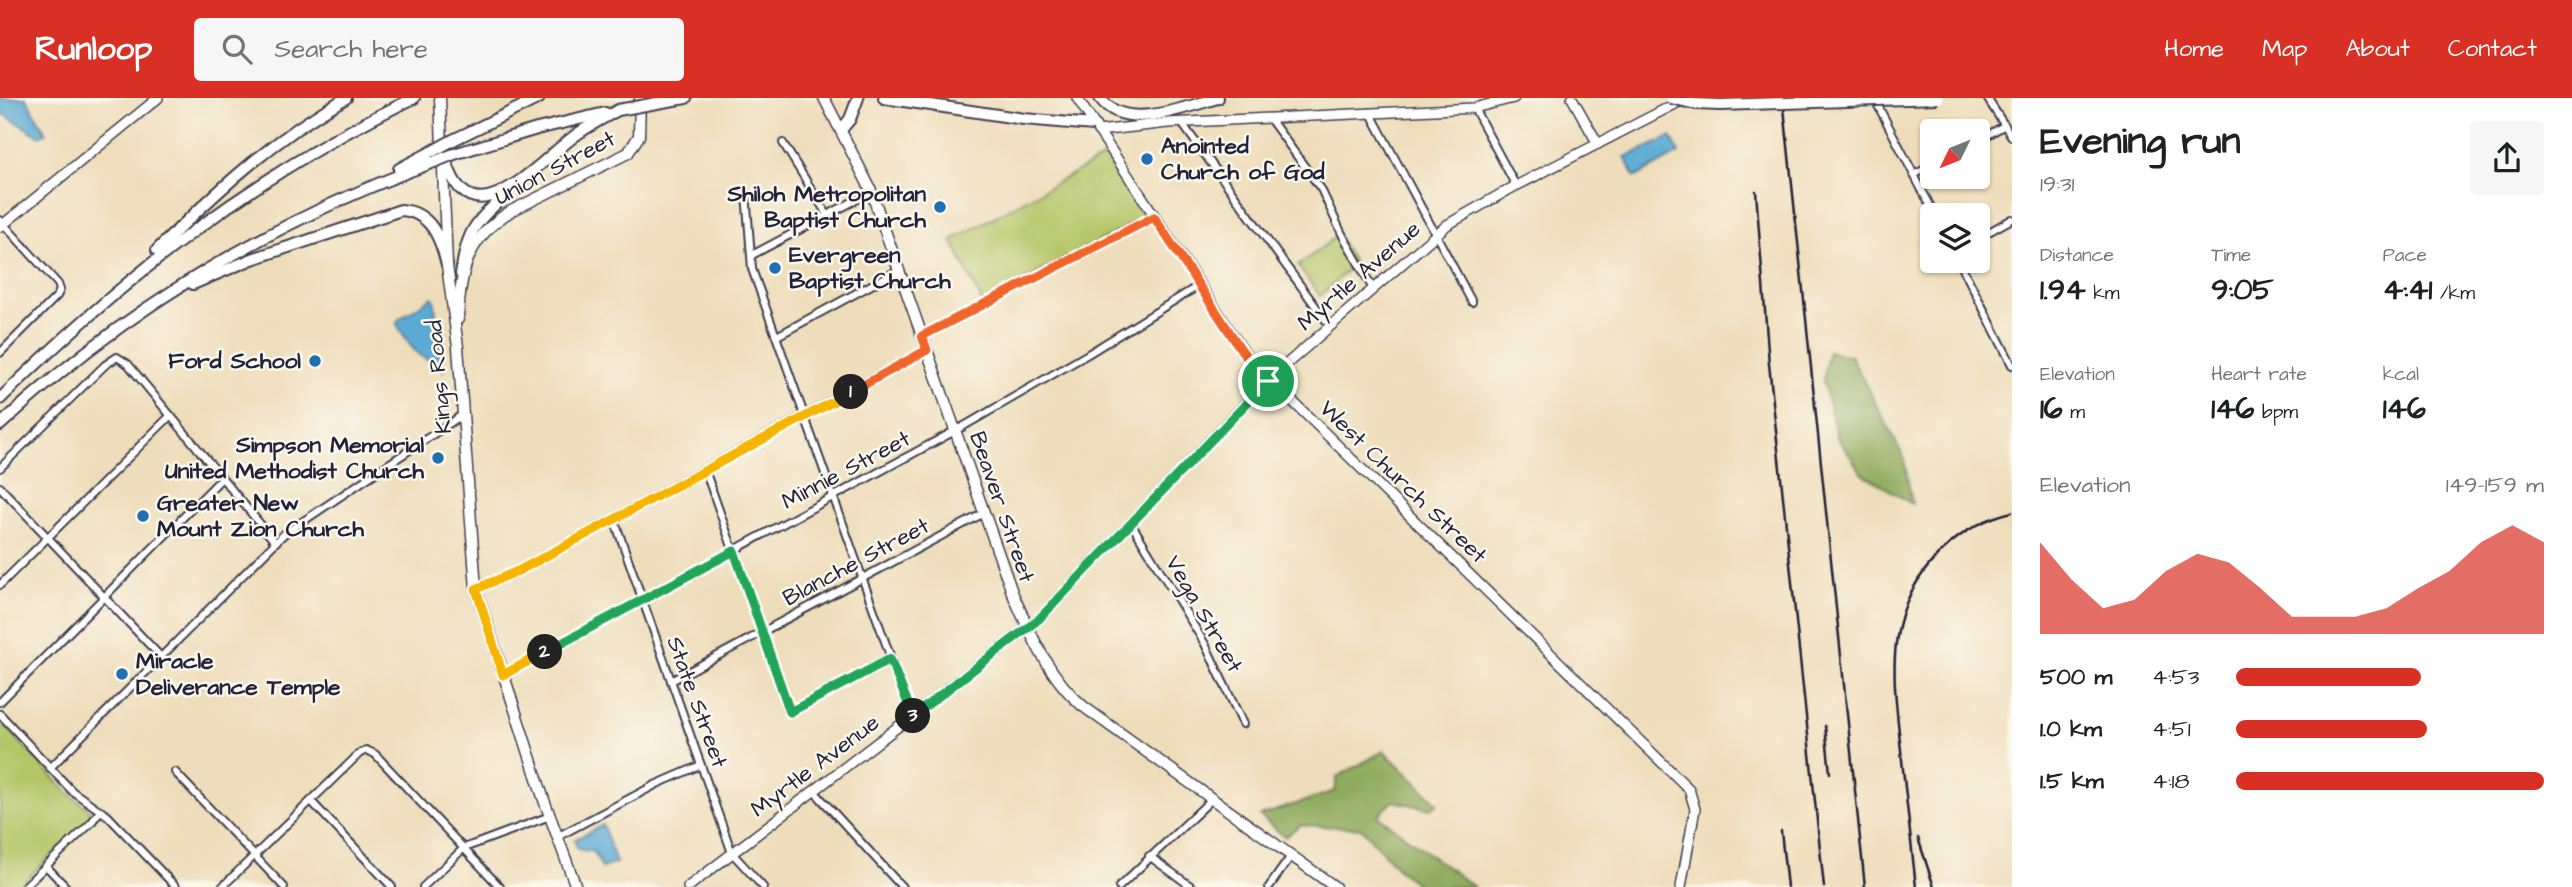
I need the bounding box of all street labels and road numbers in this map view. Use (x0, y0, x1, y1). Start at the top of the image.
street label: Union Street (489, 122, 622, 213)
street label: Myrtle Avenue (1291, 214, 1428, 339)
street label: Kings Road (418, 318, 461, 435)
street label: West Church Street (1312, 393, 1495, 571)
street label: Minnie Street (776, 422, 917, 517)
street label: Beaver Street (961, 427, 1043, 587)
street label: Blanche Street (777, 510, 936, 614)
street label: Vega Street (1157, 549, 1251, 680)
street label: State Street (658, 632, 736, 773)
street label: Myrtle Avenue (744, 707, 887, 826)

